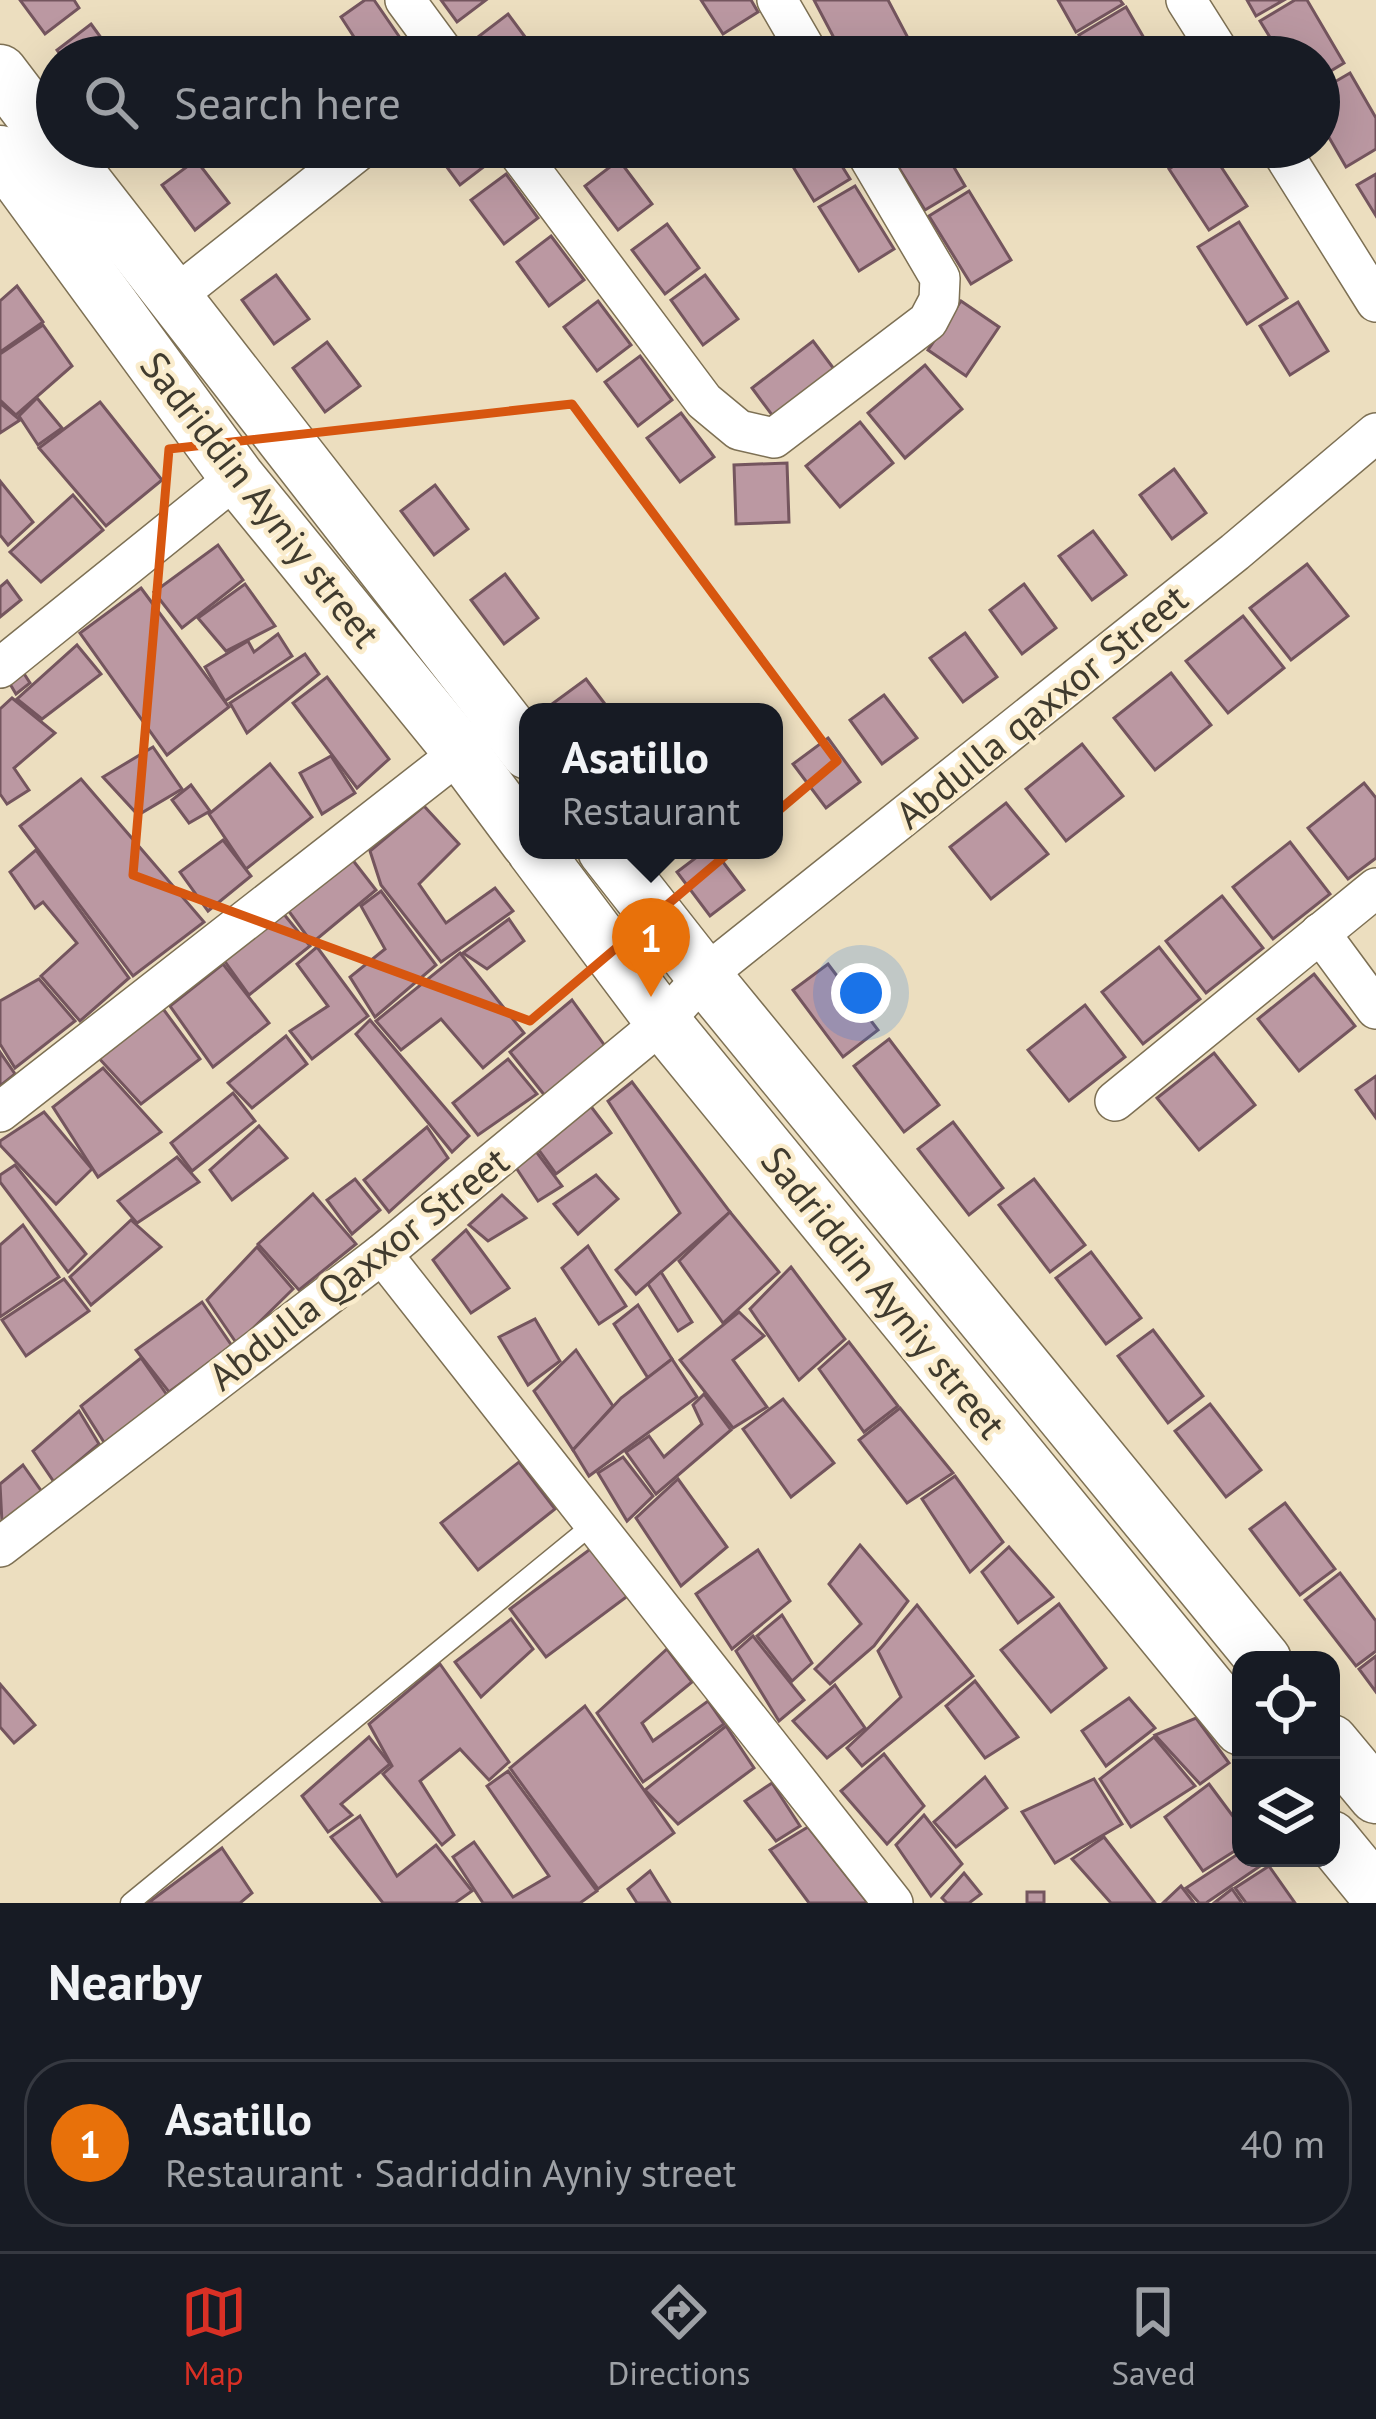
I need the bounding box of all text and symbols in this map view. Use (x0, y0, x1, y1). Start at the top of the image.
search box (36, 36, 1340, 168)
icon: search (78, 69, 144, 135)
text: Search here (174, 73, 401, 131)
street label: Sadriddin Ayniy street (130, 341, 392, 657)
street label: Abdulla qaxxor Street (884, 572, 1198, 840)
popup (519, 703, 783, 859)
text: Asatillo (562, 727, 709, 785)
text: Restaurant (562, 785, 740, 836)
pin: 1 (612, 898, 690, 997)
your location (831, 963, 891, 1023)
street label: Abdulla Qaxxor Street (198, 1135, 518, 1401)
street label: Sadriddin Ayniy street (750, 1135, 1018, 1449)
map controls (1232, 1651, 1340, 1867)
button: locate (1232, 1651, 1340, 1759)
button: layers (1232, 1759, 1340, 1867)
text: Nearby (48, 1948, 202, 2014)
text: Asatillo (165, 2089, 312, 2147)
text: 1 (79, 2118, 101, 2169)
text: 40 m (1240, 2118, 1325, 2169)
text: Restaurant · Sadriddin Ayniy street (165, 2147, 736, 2198)
tab: Map (181, 2279, 247, 2394)
tab: Directions (608, 2279, 750, 2394)
tab: Saved (1111, 2279, 1195, 2394)

